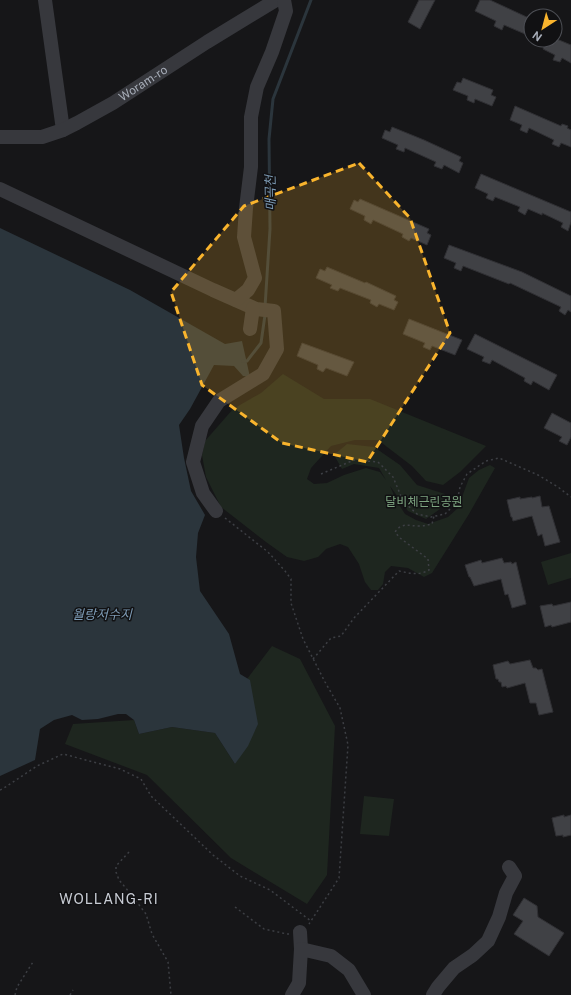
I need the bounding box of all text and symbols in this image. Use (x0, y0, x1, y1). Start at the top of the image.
north arrow (523, 8, 563, 48)
text: N (530, 29, 544, 43)
street label: Woram-ro (116, 62, 170, 104)
water label: 매곡천 (263, 174, 278, 211)
park label: 달비체근린공원 (385, 495, 463, 509)
water label: 월랑저수지 (72, 607, 133, 622)
district label: WOLLANG-RI (59, 891, 159, 907)

